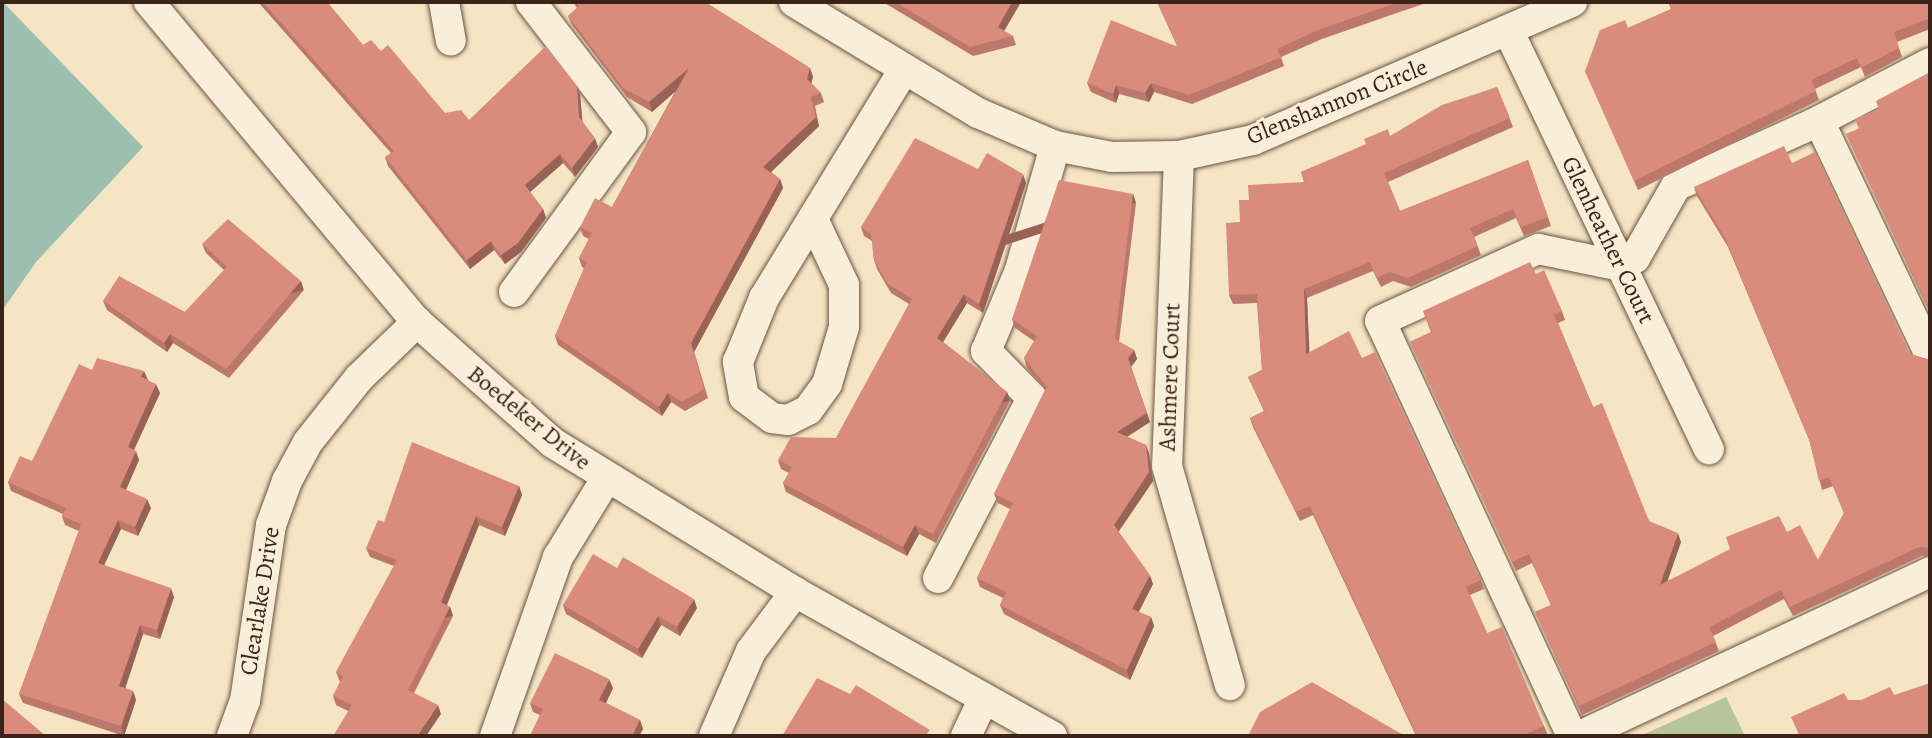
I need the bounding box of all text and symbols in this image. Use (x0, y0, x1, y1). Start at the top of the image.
street label: Glenshannon Circle (1242, 53, 1432, 151)
street label: Glenheather Court (1555, 152, 1661, 328)
street label: Ashmere Court (1153, 302, 1187, 452)
street label: Boedeker Drive (461, 359, 597, 477)
street label: Clearlake Drive (234, 525, 286, 677)

